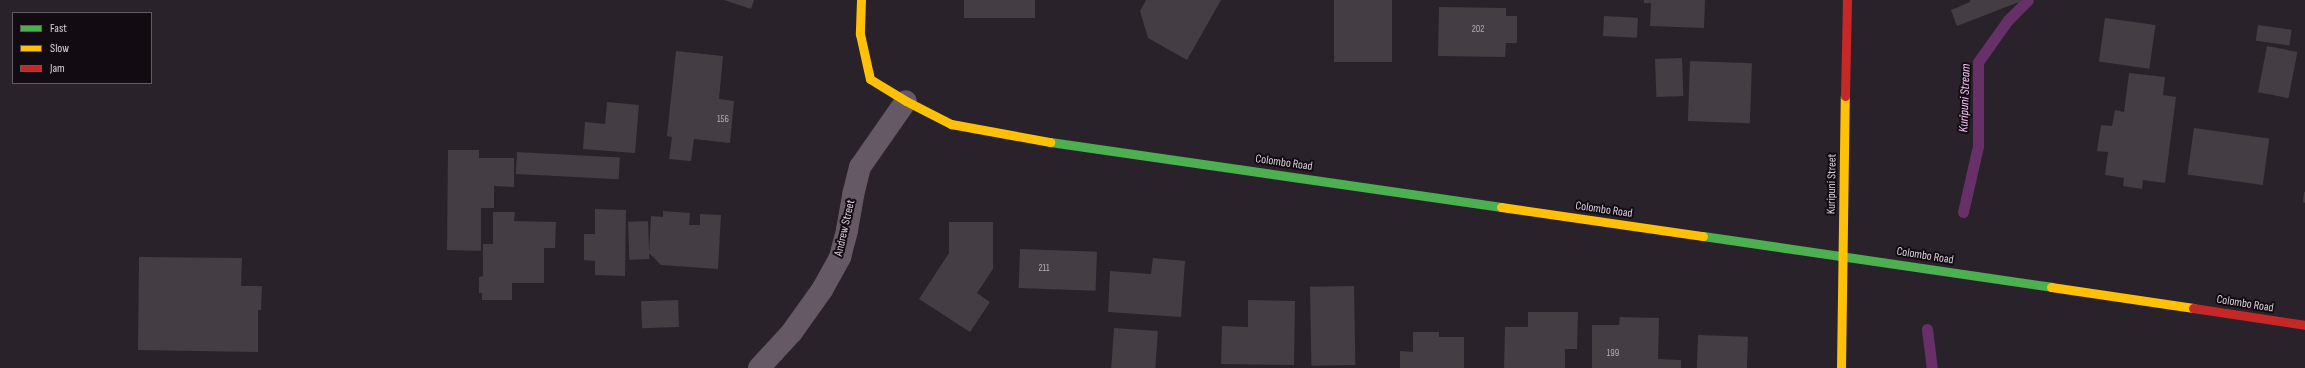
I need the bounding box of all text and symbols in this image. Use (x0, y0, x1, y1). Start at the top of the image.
legend (12, 12, 152, 84)
text: Fast (50, 21, 67, 36)
house number: 202 (1472, 24, 1484, 36)
text: Slow (50, 41, 69, 56)
text: Jam (50, 61, 65, 76)
water label: Kurīpuni Stream (1956, 63, 1974, 133)
house number: 156 (717, 114, 729, 126)
street label: Colombo Road (1255, 152, 1313, 174)
street label: Kuripuni Street (1824, 154, 1840, 214)
street label: Andrew Street (832, 198, 858, 258)
street label: Colombo Road (1575, 199, 1633, 221)
street label: Colombo Road (1895, 244, 1955, 268)
house number: 211 (1038, 263, 1050, 275)
street label: Colombo Road (2215, 292, 2275, 316)
house number: 199 (1607, 348, 1619, 360)

